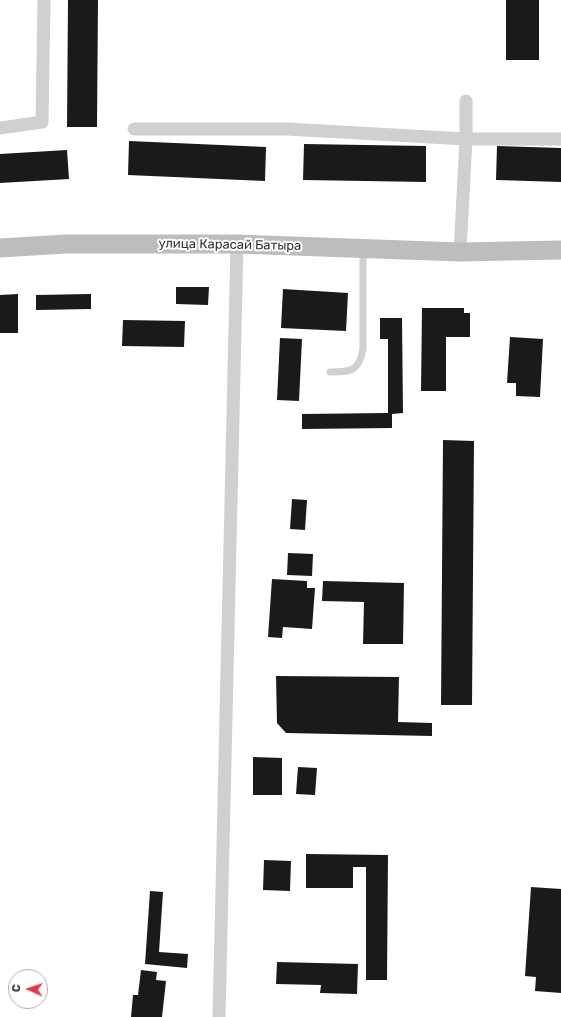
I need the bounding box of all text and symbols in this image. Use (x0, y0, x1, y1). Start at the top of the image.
street label: улица Карасай Батыра (159, 236, 301, 254)
north arrow (8, 969, 48, 1009)
text: С (10, 984, 23, 993)

